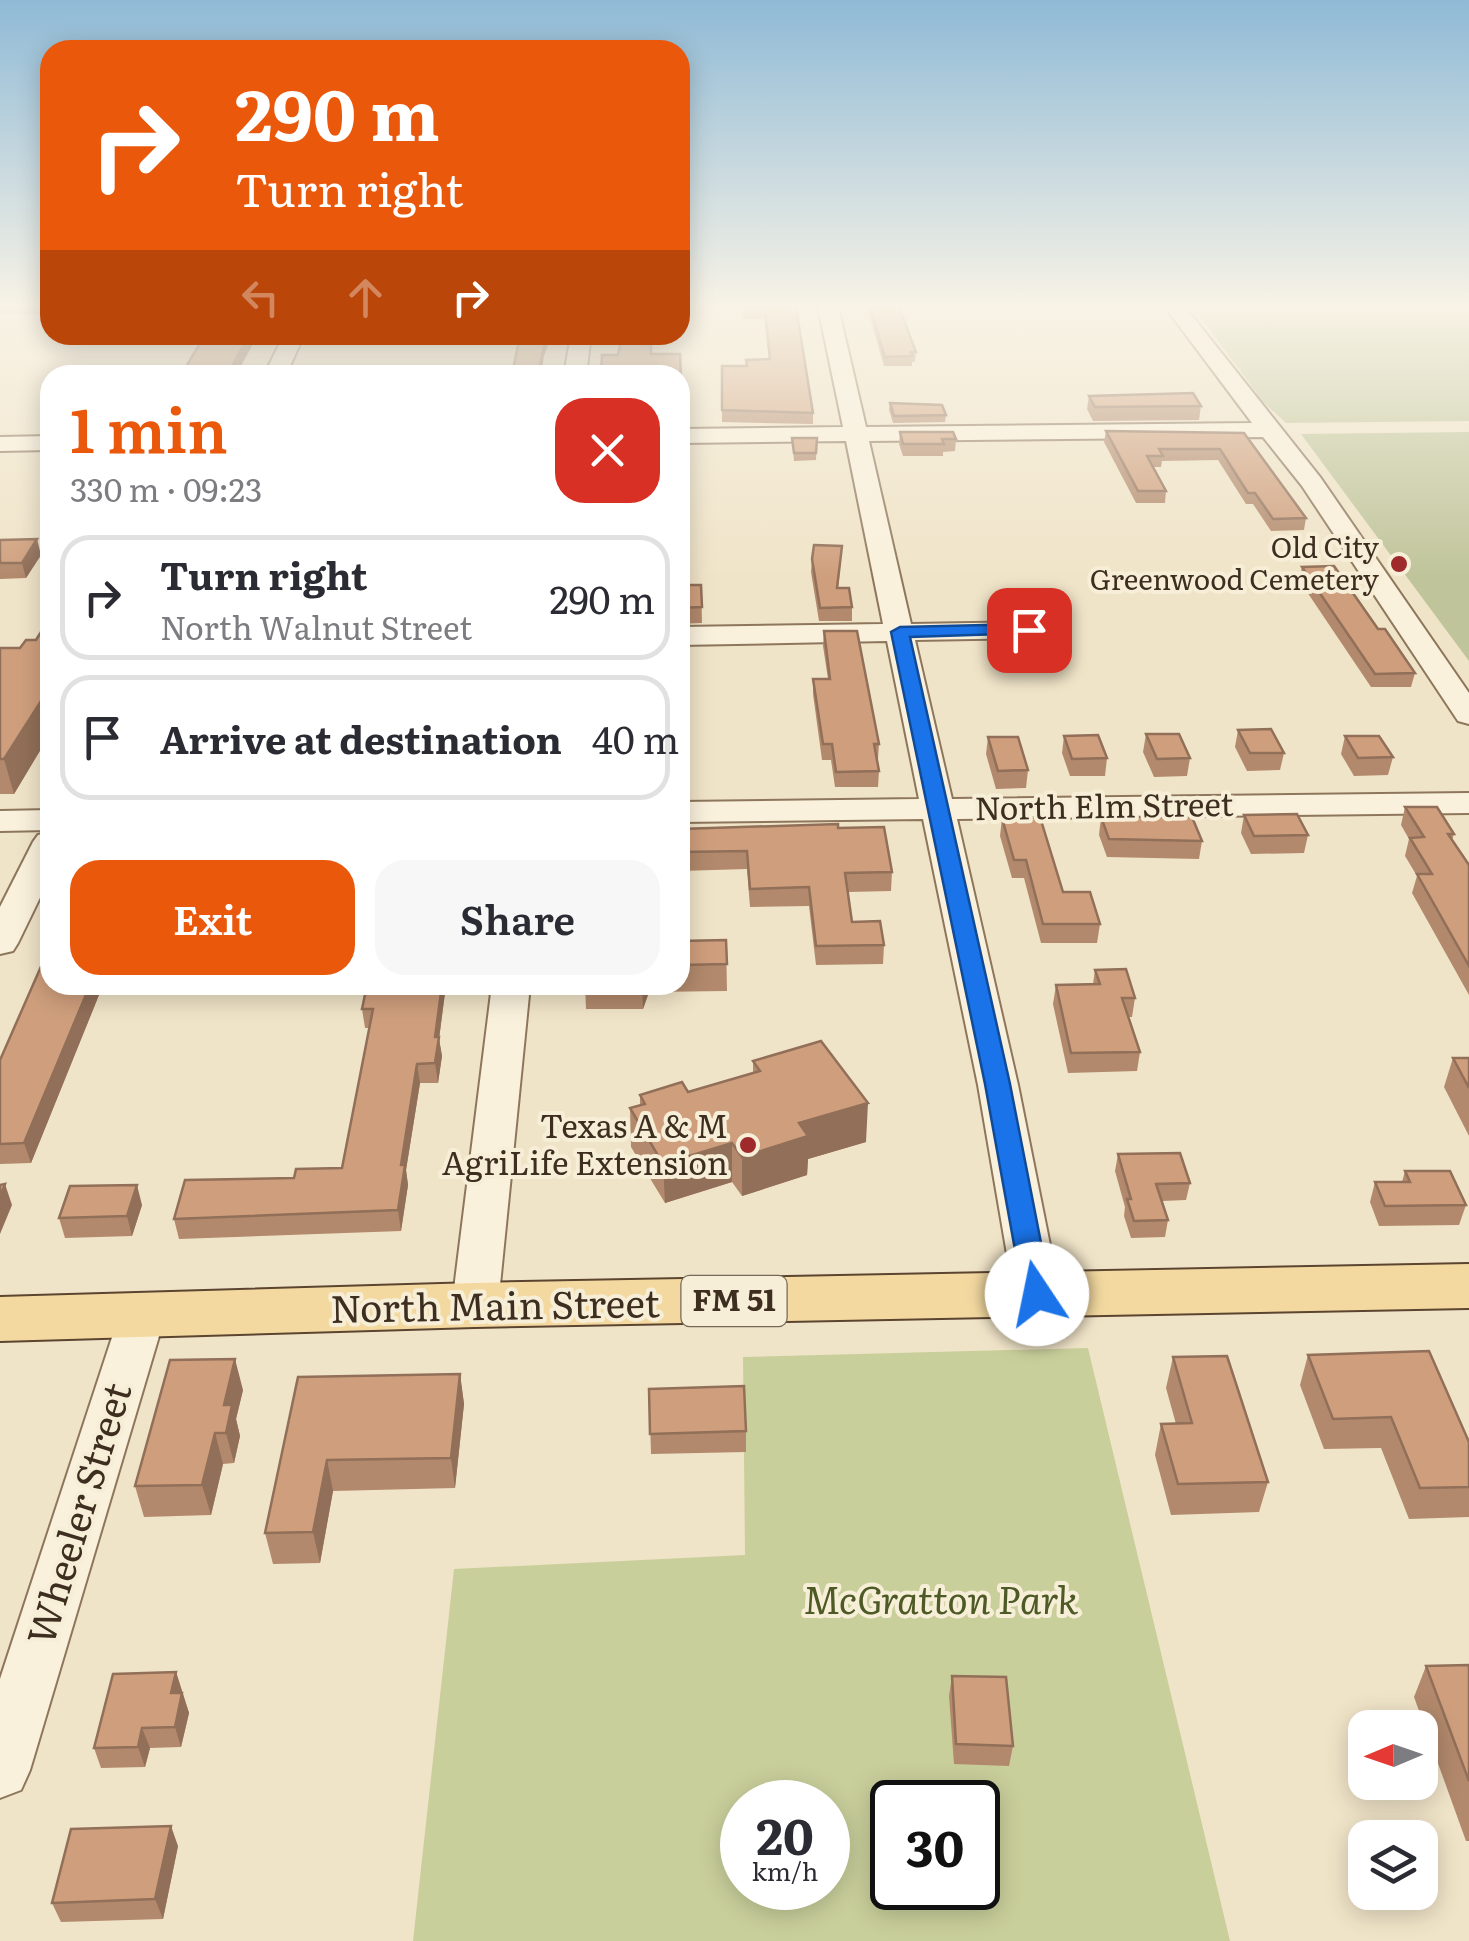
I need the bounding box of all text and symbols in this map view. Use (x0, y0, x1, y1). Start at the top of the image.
text: 290 m (235, 59, 440, 163)
icon: right (70, 80, 200, 210)
text: Turn right (235, 154, 463, 221)
icon: left (233, 270, 288, 325)
icon: ahead (338, 270, 393, 325)
icon: right (443, 270, 498, 325)
text: 1 min (70, 382, 228, 471)
button: close (555, 398, 660, 503)
text: 330 m · 09:23 (70, 464, 262, 512)
place label: Old City Greenwood Cemetery (1090, 525, 1380, 599)
text: Turn right (160, 545, 367, 602)
marker: Old City Greenwood Cemetery (1388, 553, 1410, 575)
text: 290 m (549, 569, 655, 626)
icon: right (75, 570, 130, 625)
pin (987, 588, 1072, 673)
text: North Walnut Street (160, 602, 472, 650)
icon: arrive (1002, 603, 1057, 658)
text: Arrive at destination (160, 709, 562, 766)
text: 40 m (592, 709, 679, 766)
icon: arrive (75, 710, 130, 765)
street label: North Elm Street (974, 778, 1234, 830)
button: Exit (70, 860, 355, 975)
button: Share (375, 860, 660, 975)
place label: Texas A & M AgriLife Extension (442, 1100, 728, 1185)
marker: Texas A & M AgriLife Extension (737, 1134, 759, 1156)
position arrow (985, 1242, 1089, 1346)
street label: North Main Street (330, 1272, 661, 1335)
road number: FM 51 (682, 1276, 786, 1326)
street label: Wheeler Street (10, 1374, 144, 1651)
park label: McGratton Park (804, 1569, 1079, 1626)
north arrow (1348, 1710, 1438, 1800)
map controls (1348, 1710, 1438, 1910)
speed limit sign: 30 (870, 1780, 1000, 1910)
text: 20 (756, 1796, 814, 1870)
button: layers (1348, 1820, 1438, 1910)
text: km/h (752, 1852, 818, 1889)

